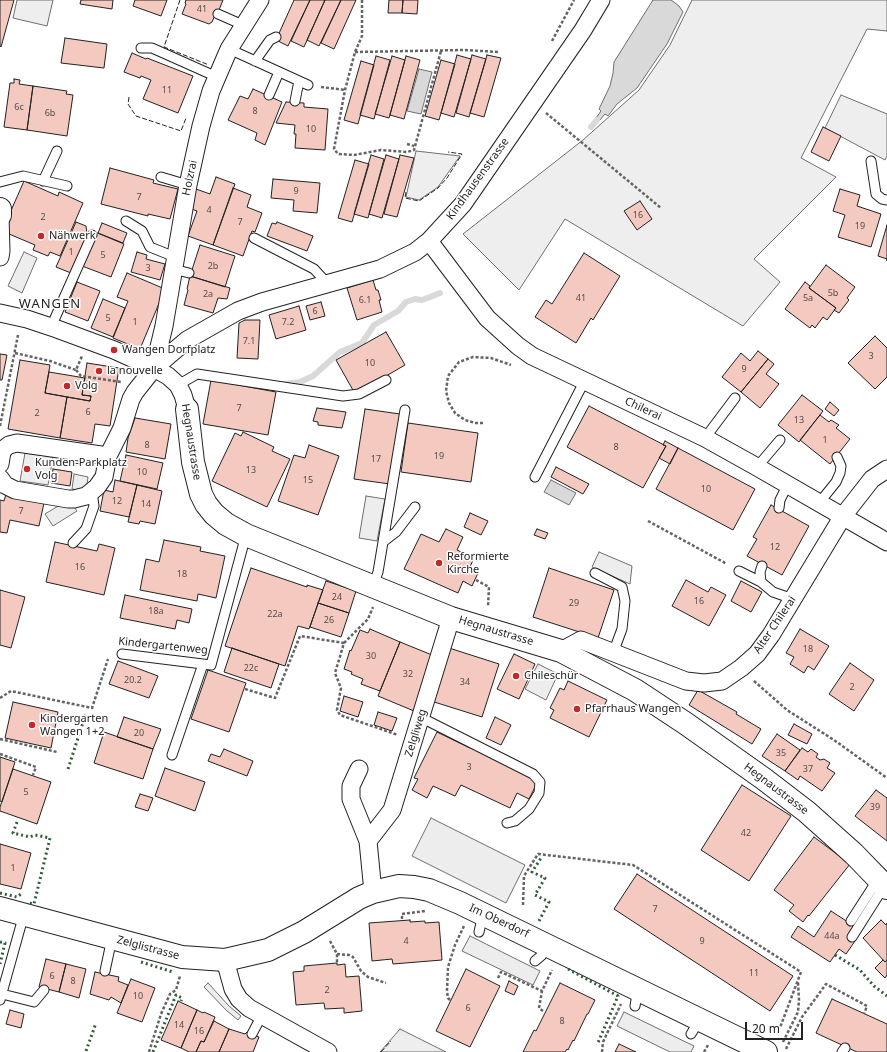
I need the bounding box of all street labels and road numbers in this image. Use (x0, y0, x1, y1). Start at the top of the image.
street label: Kindhausenstrasse (444, 136, 512, 222)
street label: Holzrai (180, 159, 200, 197)
street label: Chilerai (623, 395, 663, 423)
street label: Hegnaustrasse (178, 403, 204, 481)
street label: Alter Chilerai (751, 594, 799, 656)
street label: Hegnaustrasse (457, 613, 535, 649)
street label: Kindergartenweg (118, 635, 208, 657)
street label: Zelgliweg (402, 707, 430, 759)
street label: Hegnaustrasse (741, 760, 811, 818)
street label: Im Oberdorf (467, 901, 531, 941)
street label: Zelglistrasse (115, 933, 181, 963)

